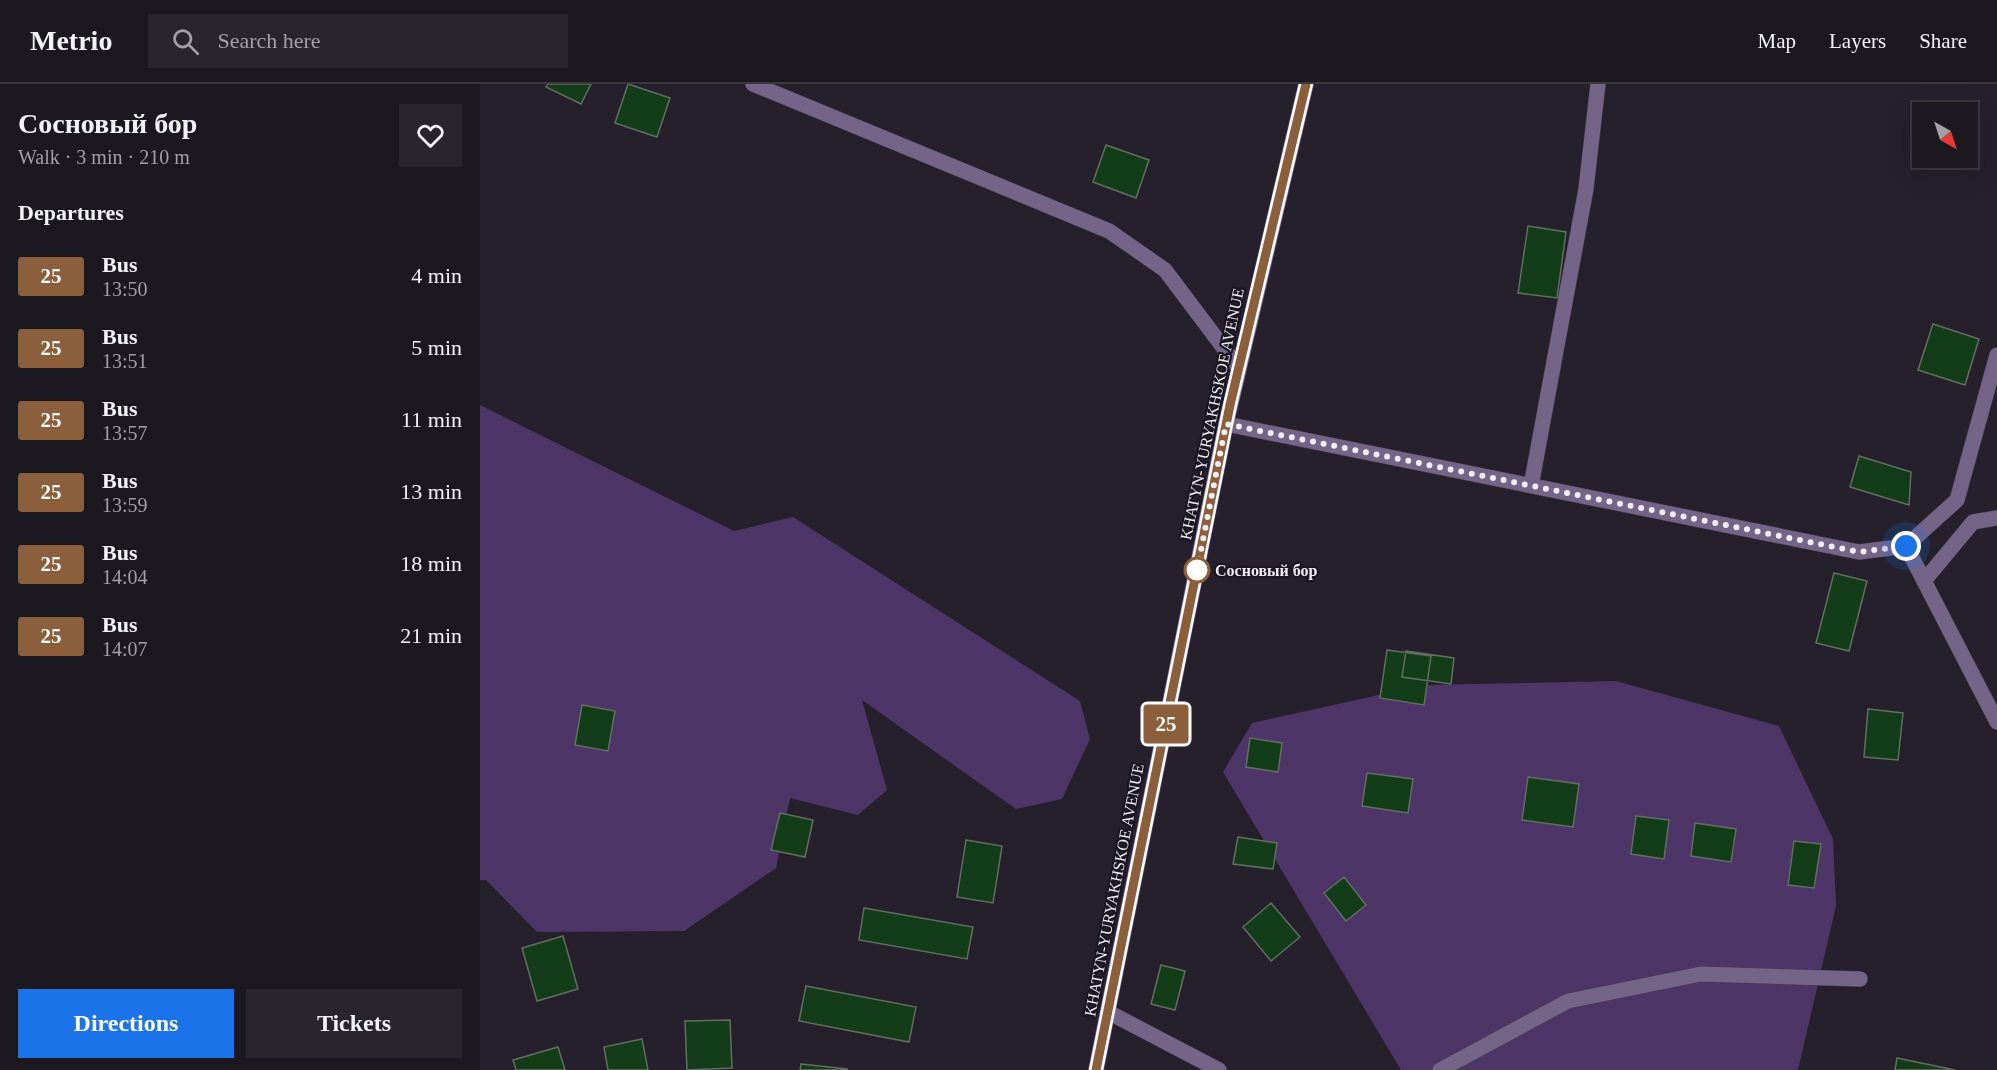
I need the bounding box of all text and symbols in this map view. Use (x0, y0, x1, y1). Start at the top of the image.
search box (148, 14, 568, 68)
text: Metrio (30, 25, 112, 56)
icon: search (169, 25, 202, 58)
text: Search here (217, 28, 321, 53)
text: Map (1758, 29, 1796, 53)
text: Layers (1829, 29, 1886, 53)
text: Share (1919, 29, 1967, 53)
north arrow (1912, 102, 1978, 168)
map controls (1912, 102, 1978, 168)
button: heart (399, 104, 462, 167)
text: Сосновый бор (18, 108, 197, 139)
text: Walk · 3 min · 210 m (18, 146, 190, 168)
text: Departures (18, 200, 124, 225)
text: Bus (102, 252, 137, 277)
text: 4 min (411, 263, 462, 288)
text: 25 (41, 264, 62, 288)
text: 13:50 (102, 278, 148, 300)
street label: KHATYN-YURYAKHSKOE AVENUE (1177, 287, 1247, 541)
text: Bus (102, 324, 137, 349)
text: 5 min (411, 335, 462, 360)
text: 25 (41, 336, 62, 360)
text: 13:51 (102, 350, 148, 372)
text: Bus (102, 396, 137, 421)
text: 11 min (401, 407, 462, 432)
text: 25 (41, 408, 62, 432)
text: 13:57 (102, 422, 148, 444)
text: Bus (102, 468, 137, 493)
text: 13 min (400, 479, 462, 504)
text: 25 (41, 480, 62, 504)
text: 13:59 (102, 494, 148, 516)
your location (1891, 531, 1921, 561)
text: Bus (102, 540, 137, 565)
text: 18 min (400, 551, 462, 576)
text: 25 (41, 552, 62, 576)
marker: Сосновый бор (1184, 557, 1210, 583)
place label: Сосновый бор (1215, 562, 1318, 580)
text: 14:04 (102, 566, 148, 588)
text: Bus (102, 612, 137, 637)
text: 21 min (400, 623, 462, 648)
text: 25 (41, 624, 62, 648)
text: 14:07 (102, 638, 148, 660)
line badge: 25 (1139, 704, 1193, 744)
text: 25 (1156, 712, 1177, 736)
street label: KHATYN-YURYAKHSKOE AVENUE (1081, 762, 1147, 1018)
button: Directions (18, 989, 234, 1058)
button: Tickets (246, 989, 462, 1058)

